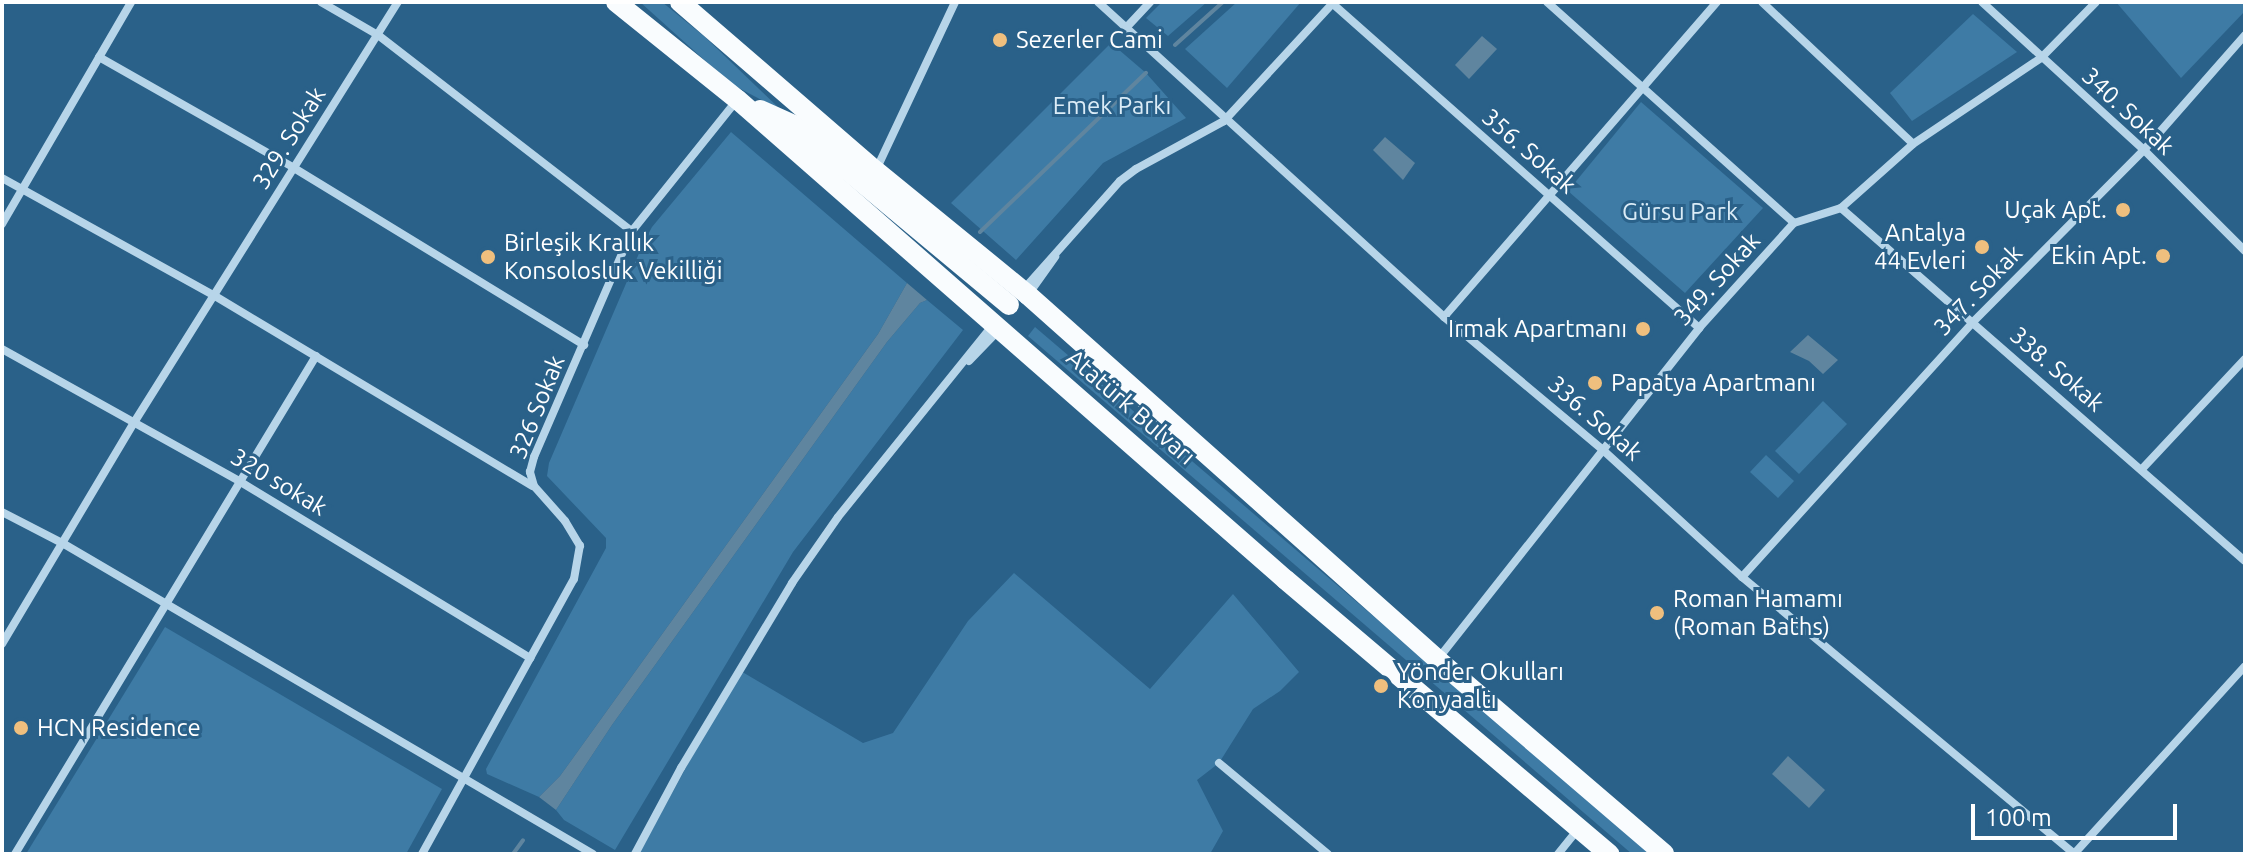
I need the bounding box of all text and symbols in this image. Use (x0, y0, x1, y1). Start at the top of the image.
place label: Sezerler Cami (1016, 26, 1163, 54)
marker: Sezerler Cami (991, 31, 1009, 49)
street label: 340. Sokak (2076, 61, 2180, 161)
street label: 329. Sokak (246, 82, 332, 194)
park label: Emek Parkı (1053, 92, 1171, 120)
street label: 356. Sokak (1476, 102, 1582, 200)
place label: Uçak Apt. (2004, 196, 2107, 224)
park label: Gürsu Park (1622, 198, 1738, 226)
marker: Uçak Apt. (2114, 201, 2132, 219)
place label: Antalya 44 Evleri (1874, 219, 1966, 275)
street label: 349. Sokak (1668, 227, 1766, 331)
place label: Birleşik Krallık Konsolosluk Vekilliği (504, 229, 722, 285)
marker: Antalya 44 Evleri (1973, 238, 1991, 256)
street label: 347. Sokak (1928, 239, 2028, 341)
place label: Ekin Apt. (2051, 242, 2147, 270)
marker: Ekin Apt. (2154, 247, 2172, 265)
marker: Birleşik Krallık Konsolosluk Vekilliği (479, 248, 497, 266)
place label: Irmak Apartmanı (1448, 315, 1627, 343)
marker: Irmak Apartmanı (1634, 320, 1652, 338)
street label: 338. Sokak (2004, 320, 2110, 418)
street label: Atatürk Bulvarı (1061, 343, 1201, 471)
street label: 326 Sokak (503, 351, 571, 463)
street label: 336. Sokak (1542, 369, 1648, 467)
place label: Papatya Apartmanı (1611, 369, 1816, 397)
marker: Papatya Apartmanı (1586, 374, 1604, 392)
street label: 320 sokak (226, 442, 332, 522)
place label: Roman Hamamı (Roman Baths) (1673, 585, 1843, 641)
marker: Roman Hamamı (Roman Baths) (1648, 604, 1666, 622)
place label: Yönder Okulları Konyaaltı (1397, 658, 1564, 714)
marker: Yönder Okulları Konyaaltı (1372, 677, 1390, 695)
place label: HCN Residence (37, 714, 201, 742)
marker: HCN Residence (12, 719, 30, 737)
scale bar (1975, 788, 2181, 838)
text: 100 m (1985, 804, 2052, 831)

